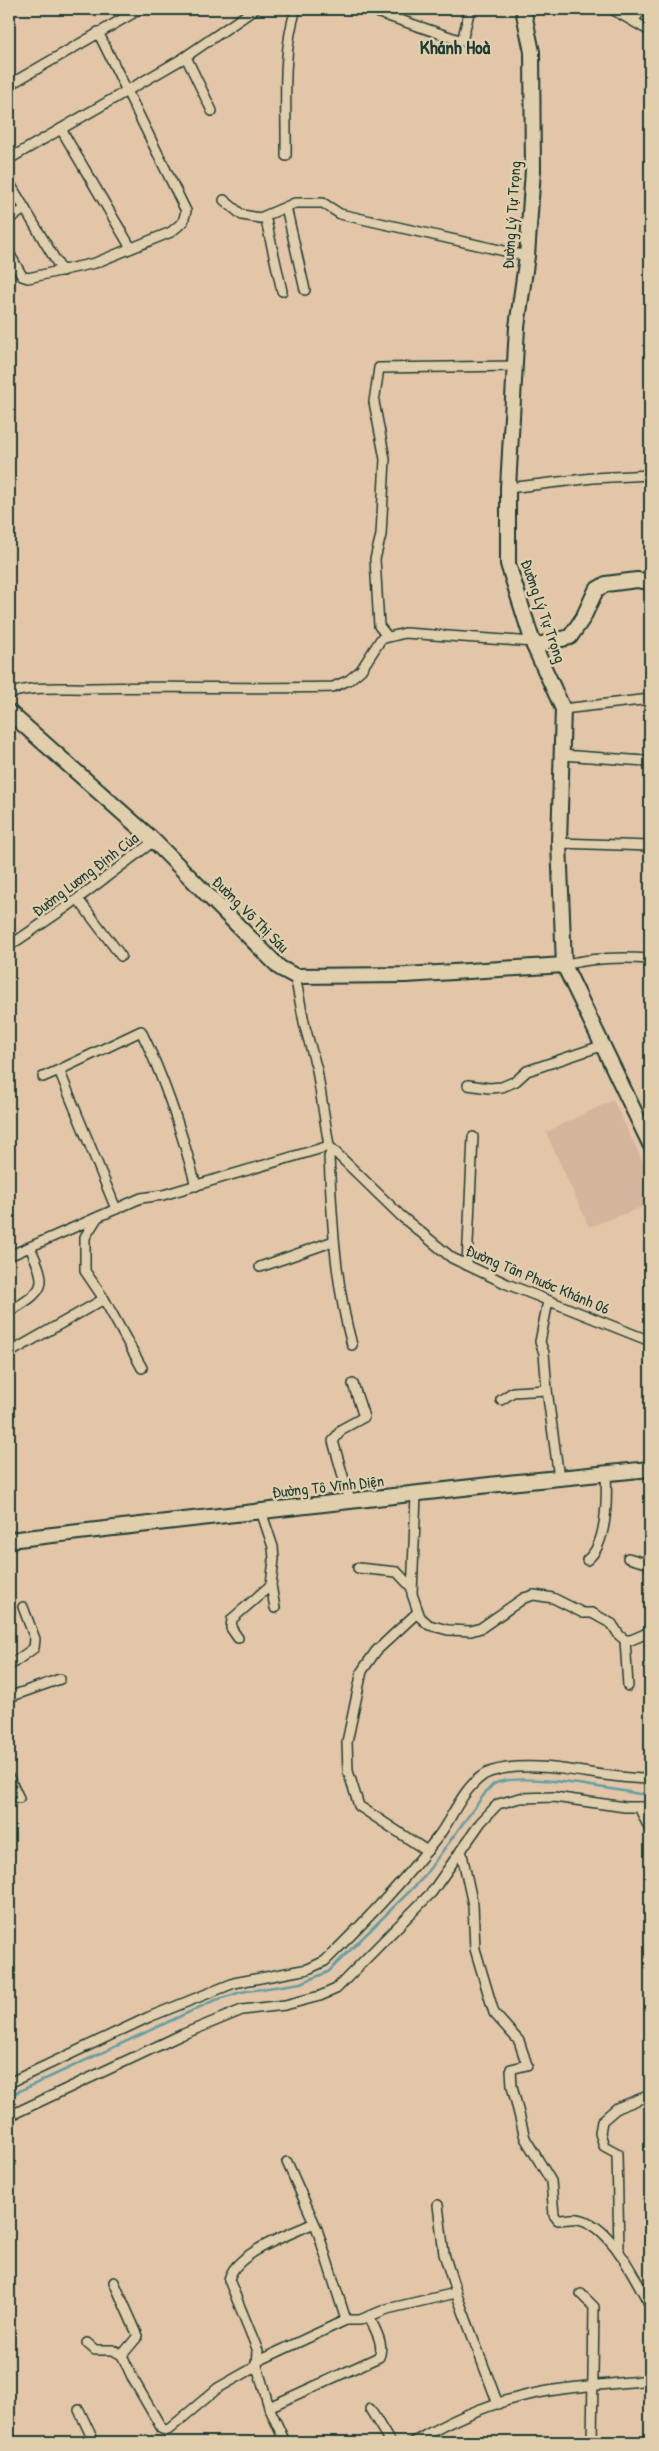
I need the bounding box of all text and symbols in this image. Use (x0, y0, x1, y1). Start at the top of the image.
district label: Khánh Hoà (420, 34, 491, 60)
street label: Đường Lý Tự Trọng (496, 160, 526, 270)
street label: Đường Lý Tự Trọng (516, 556, 572, 666)
street label: Đường Lương Định Của (27, 827, 143, 921)
street label: Đường Võ Thị Sáu (208, 871, 295, 958)
street label: Đường Tân Phước Khánh 06 (463, 1239, 613, 1319)
street label: Đường Tô Vĩnh Diện (271, 1469, 385, 1503)

